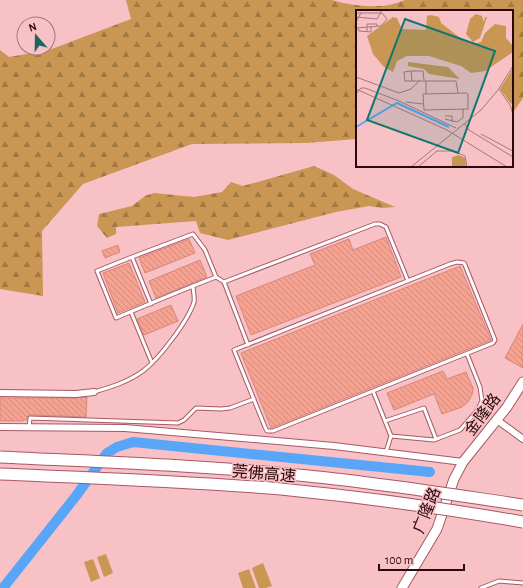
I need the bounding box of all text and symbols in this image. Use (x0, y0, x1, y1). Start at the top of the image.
inset map (356, 10, 513, 167)
north arrow (16, 16, 56, 56)
text: N (27, 21, 38, 34)
street label: 金隆路 (461, 390, 504, 439)
street label: 莞佛高速 (231, 462, 297, 485)
street label: 广隆路 (410, 485, 443, 536)
scale bar (379, 546, 464, 572)
text: 100 m (385, 554, 413, 566)

